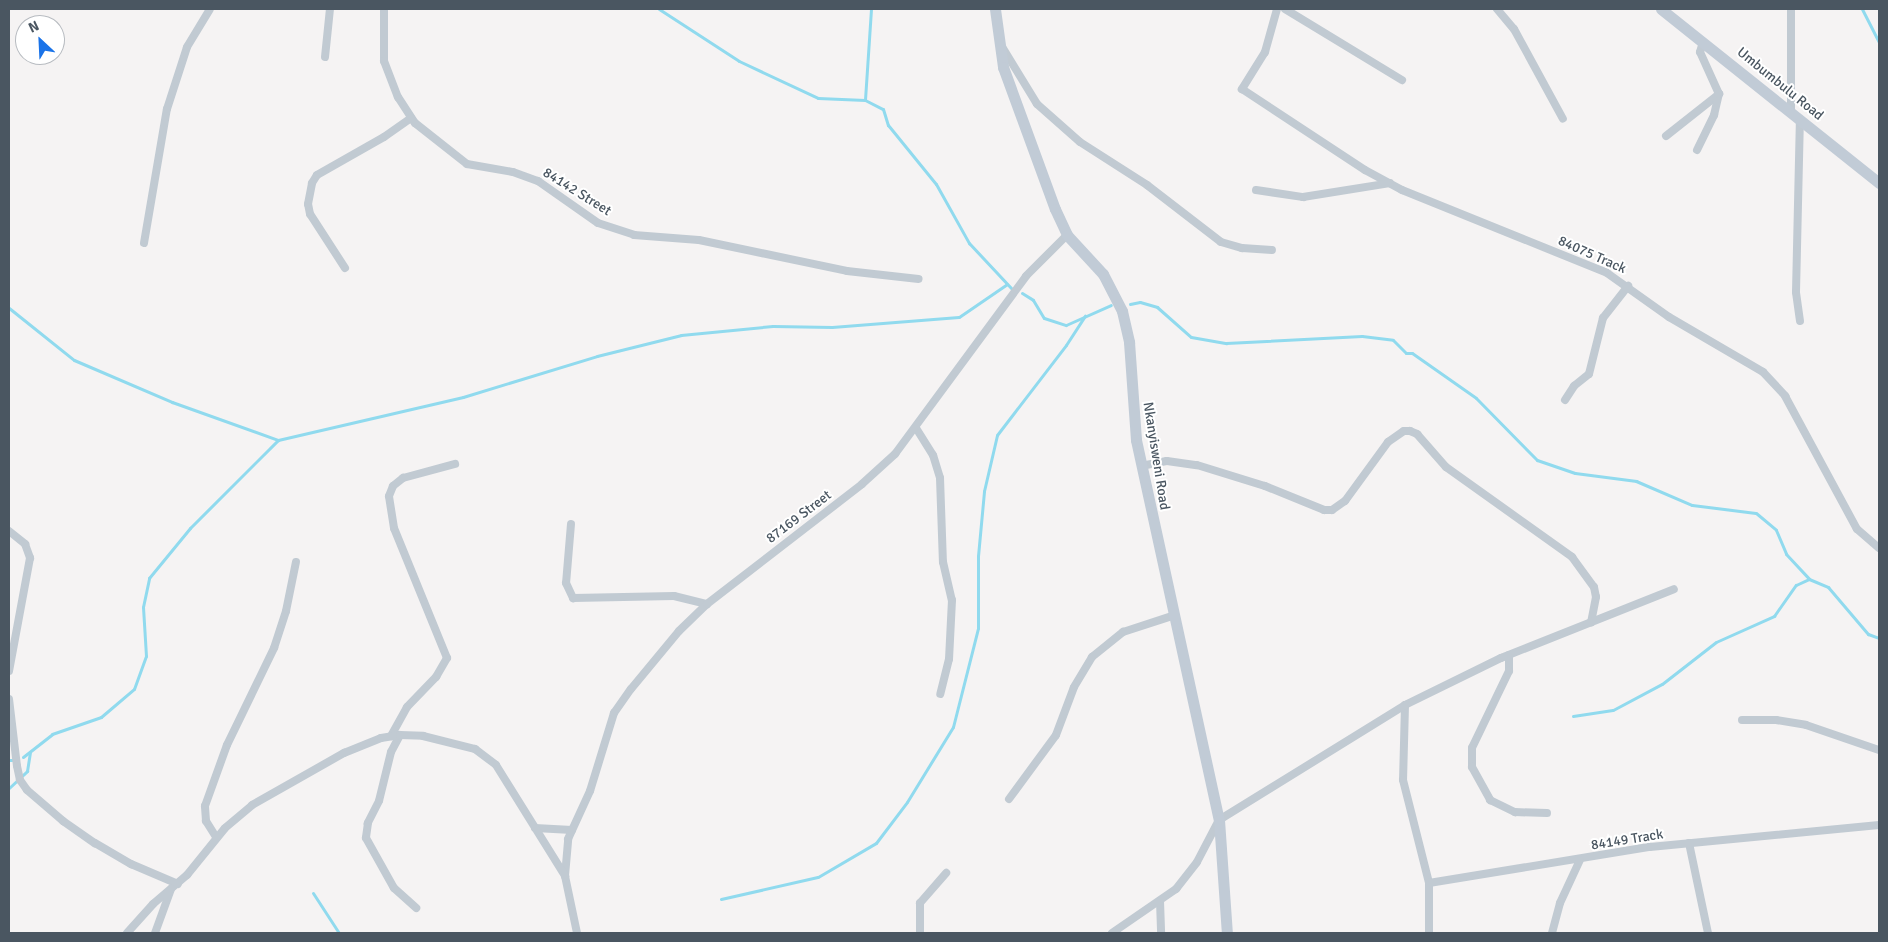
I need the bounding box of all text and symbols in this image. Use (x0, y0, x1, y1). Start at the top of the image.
north arrow (15, 15, 65, 65)
text: N (26, 17, 42, 37)
street label: Umbumbulu Road (1733, 44, 1827, 124)
street label: 84142 Street (540, 164, 614, 220)
street label: 84075 Track (1555, 233, 1629, 277)
street label: Nkanyisweni Road (1139, 401, 1173, 511)
street label: 87169 Street (763, 487, 835, 547)
street label: 84149 Track (1590, 826, 1664, 854)

